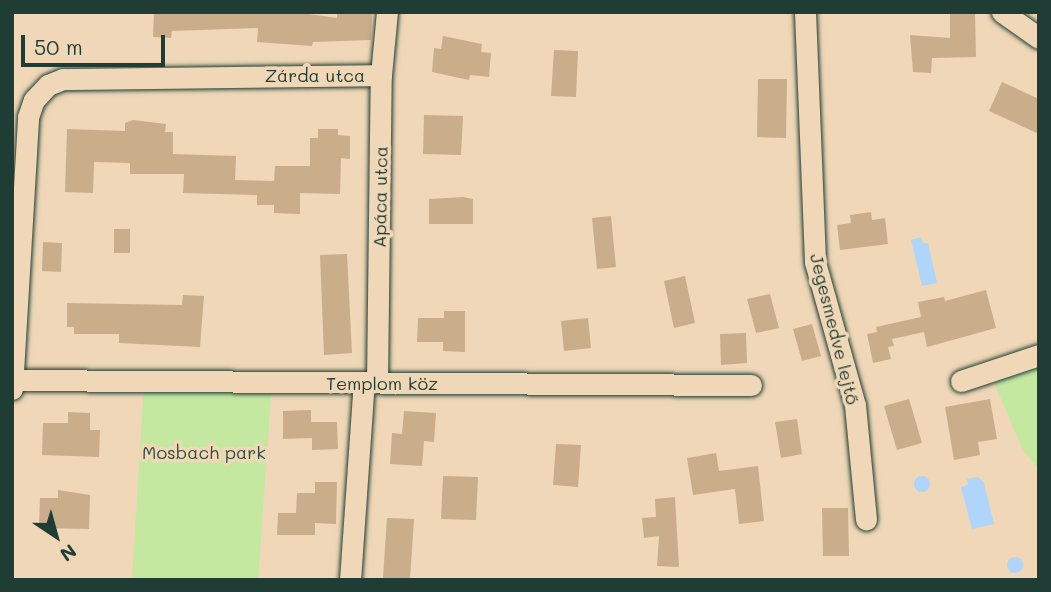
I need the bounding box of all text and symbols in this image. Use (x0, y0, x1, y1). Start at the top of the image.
scale bar (24, 21, 168, 65)
text: 50 m (34, 33, 83, 60)
street label: Zárda utca (265, 64, 365, 86)
street label: Apáca utca (368, 146, 392, 248)
street label: Jegesmedve lejtő (806, 251, 864, 407)
street label: Templom köz (326, 372, 438, 394)
park label: Mosbach park (142, 441, 266, 463)
north arrow (21, 501, 91, 571)
text: N (55, 539, 82, 568)

